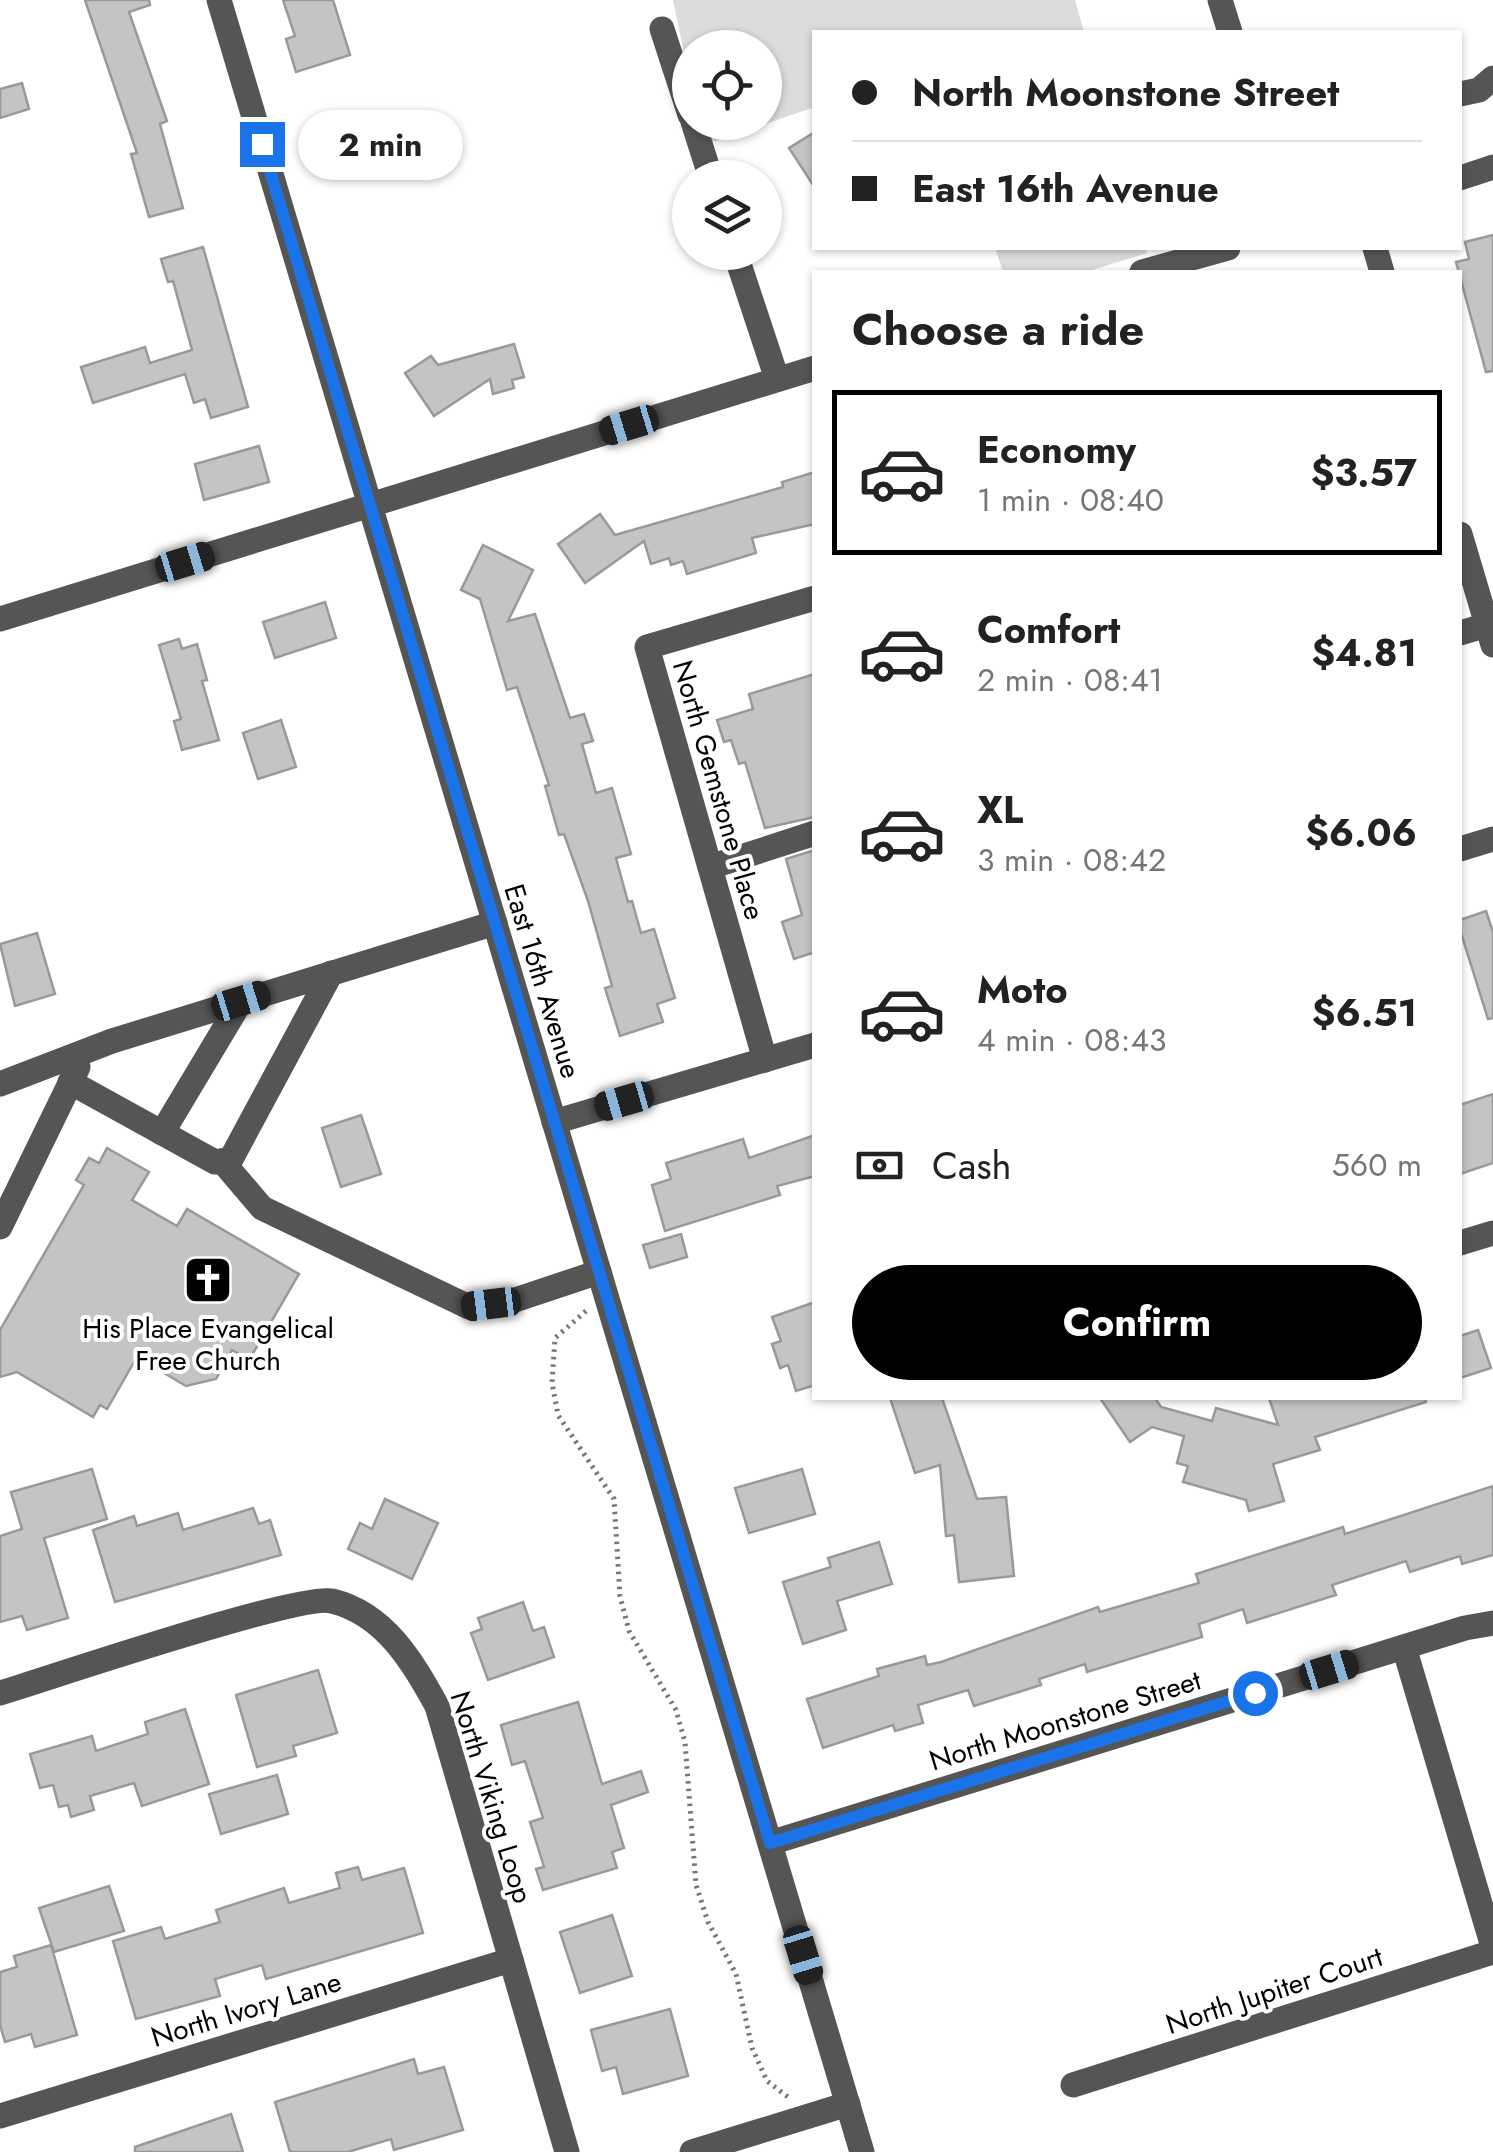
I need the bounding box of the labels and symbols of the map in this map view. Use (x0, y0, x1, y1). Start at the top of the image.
callout: 2 min (297, 109, 462, 179)
route end (240, 122, 285, 167)
car (596, 402, 662, 448)
car (152, 539, 218, 585)
street label: North Gemstone Place (662, 656, 775, 925)
street label: East 16th Avenue (494, 879, 592, 1083)
car (208, 978, 274, 1024)
car (591, 1078, 657, 1124)
church icon: His Place Evangelical Free Church (182, 1254, 234, 1306)
car (459, 1285, 523, 1323)
place label: His Place Evangelical Free Church (82, 1308, 334, 1381)
car (1296, 1647, 1362, 1693)
street label: North Moonstone Street (924, 1660, 1206, 1781)
route start (1233, 1671, 1278, 1716)
street label: North Viking Loop (440, 1686, 543, 1908)
car (780, 1922, 826, 1988)
street label: North Jupiter Court (1160, 1936, 1388, 2045)
street label: North Ivory Lane (146, 1961, 346, 2058)

